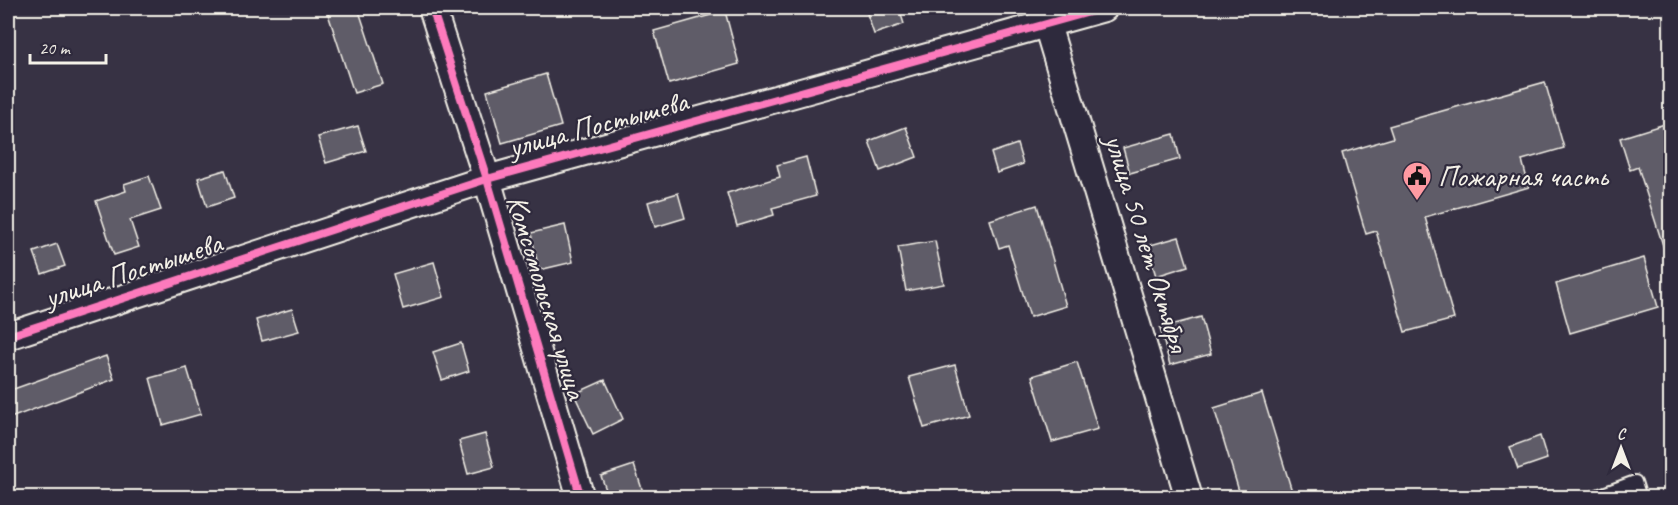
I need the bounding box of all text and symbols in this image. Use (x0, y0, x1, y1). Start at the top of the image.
scale bar (30, 27, 106, 65)
text: 20 m (39, 37, 72, 59)
street label: улица Постышева (502, 81, 694, 167)
street label: улица 50 лет Октября (1095, 128, 1199, 359)
place label: Пожарная часть (1438, 157, 1610, 195)
public building icon: Пожарная часть (1401, 160, 1433, 202)
street label: Комсомольская улица (498, 190, 597, 406)
street label: улица Постышева (38, 223, 228, 317)
north arrow (1591, 418, 1651, 478)
text: С (1617, 424, 1627, 444)

